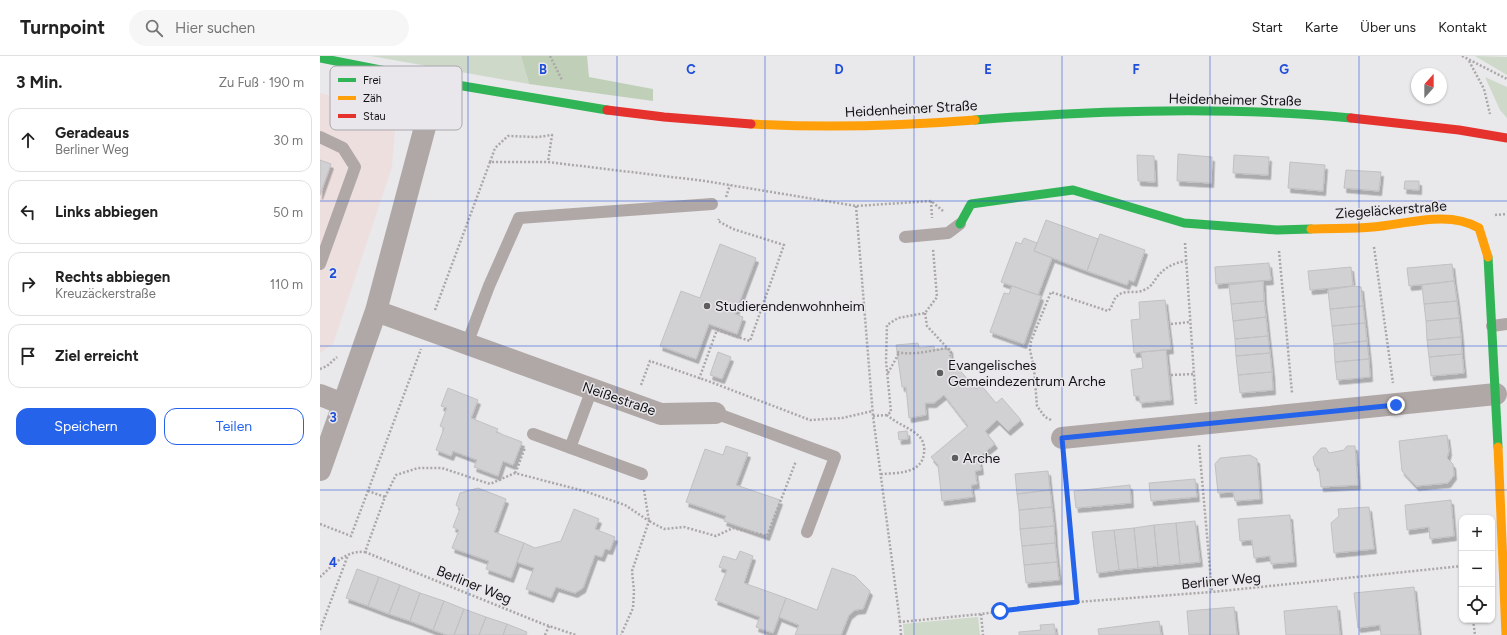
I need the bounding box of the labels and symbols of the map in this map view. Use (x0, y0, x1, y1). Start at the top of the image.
text: B (539, 62, 547, 77)
text: C (686, 62, 696, 77)
text: D (834, 62, 844, 77)
text: E (984, 62, 992, 77)
text: F (1132, 62, 1140, 77)
text: G (1279, 62, 1289, 77)
legend (330, 66, 462, 130)
north arrow (1411, 68, 1447, 104)
text: Frei (363, 74, 381, 87)
street label: Heidenheimer Straße (1168, 90, 1302, 110)
text: Zäh (363, 92, 382, 105)
street label: Heidenheimer Straße (844, 97, 978, 121)
text: Stau (363, 110, 386, 123)
street label: Ziegeläckerstraße (1335, 198, 1448, 222)
text: 2 (329, 266, 337, 281)
place label: Studierendenwohnheim (715, 298, 865, 315)
marker: Studierendenwohnheim (702, 301, 712, 311)
place label: Evangelisches Gemeindezentrum Arche (948, 357, 1106, 390)
marker: Evangelisches Gemeindezentrum Arche (935, 368, 945, 378)
street label: Neißestraße (580, 379, 658, 420)
route end (1387, 396, 1405, 414)
text: 3 (329, 410, 337, 425)
place label: Arche (963, 450, 1001, 467)
marker: Arche (950, 453, 960, 463)
text: 4 (329, 555, 337, 570)
street label: Berliner Weg (434, 562, 514, 608)
street label: Berliner Weg (1181, 569, 1261, 593)
route start (991, 602, 1009, 620)

